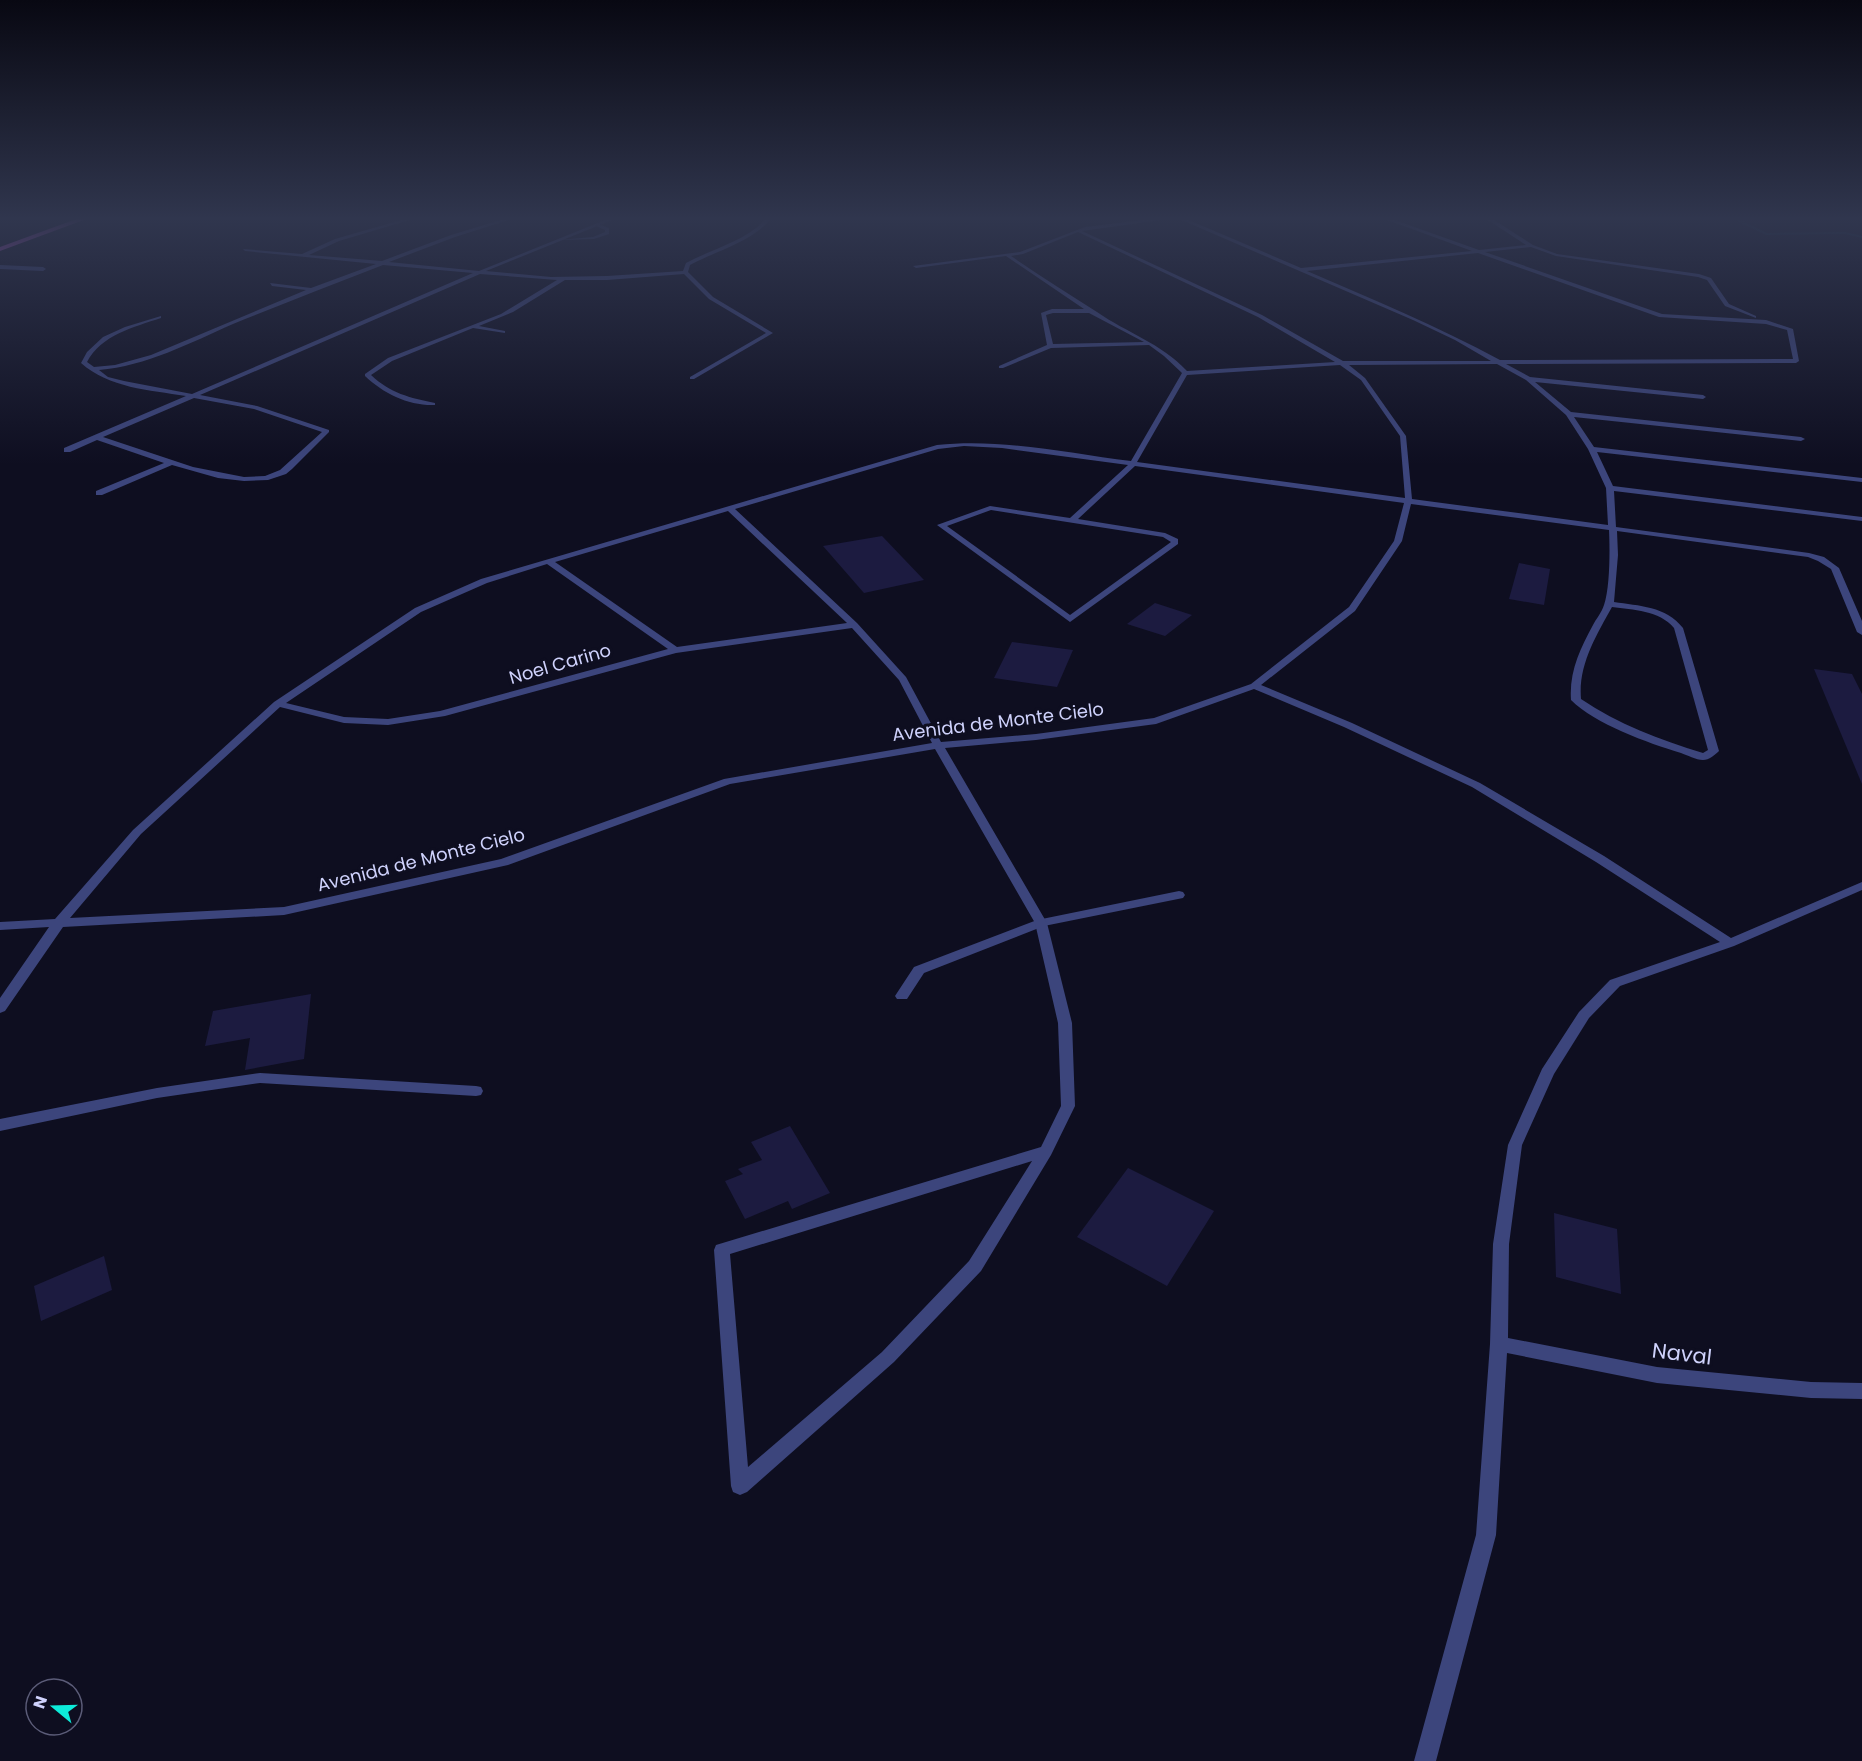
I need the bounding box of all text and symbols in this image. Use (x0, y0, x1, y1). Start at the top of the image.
street label: Noel Carino (506, 637, 614, 690)
street label: Avenida de Monte Cielo (891, 696, 1105, 747)
street label: Avenida de Monte Cielo (314, 822, 527, 897)
street label: Naval (1650, 1335, 1714, 1372)
north arrow (24, 1677, 84, 1737)
text: N (27, 1693, 53, 1712)

